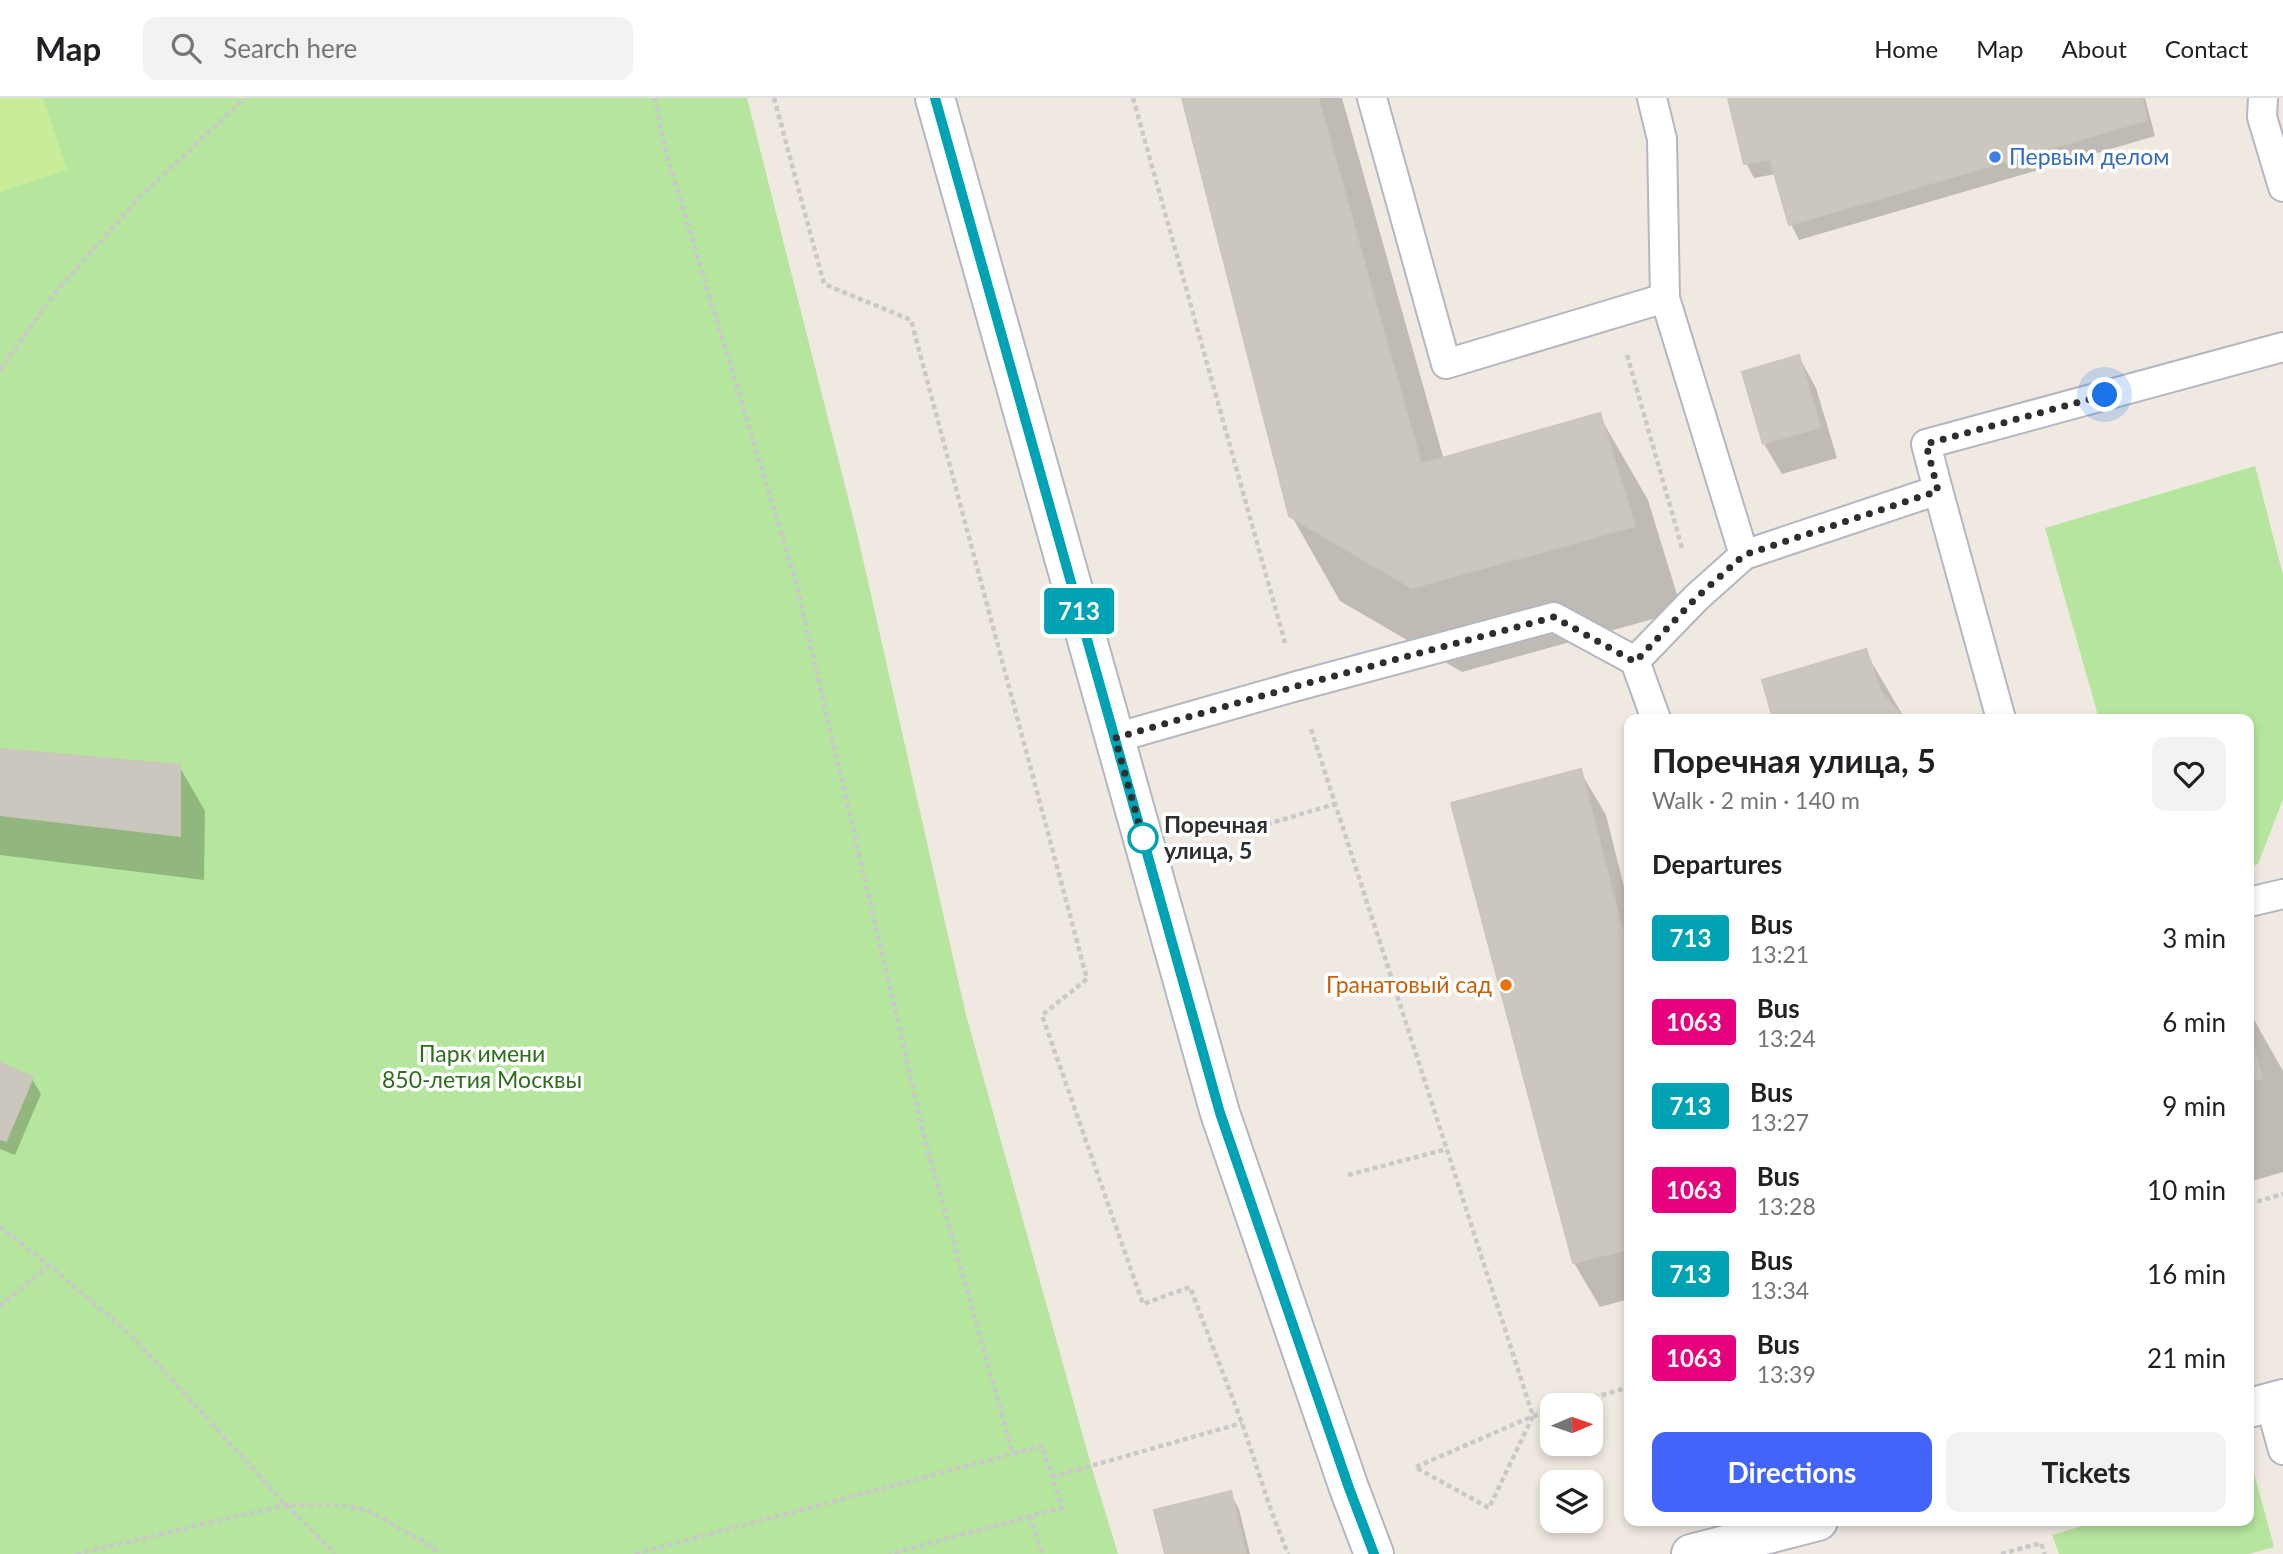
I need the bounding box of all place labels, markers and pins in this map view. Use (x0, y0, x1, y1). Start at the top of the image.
place label: Первым делом (2009, 142, 2170, 170)
marker: Первым делом (1987, 149, 2003, 165)
place label: Поречная улица, 5 (1164, 810, 1268, 864)
marker: Поречная улица, 5 (1128, 823, 1158, 853)
place label: Гранатовый сад (1326, 970, 1492, 998)
marker: Гранатовый сад (1498, 977, 1514, 993)

